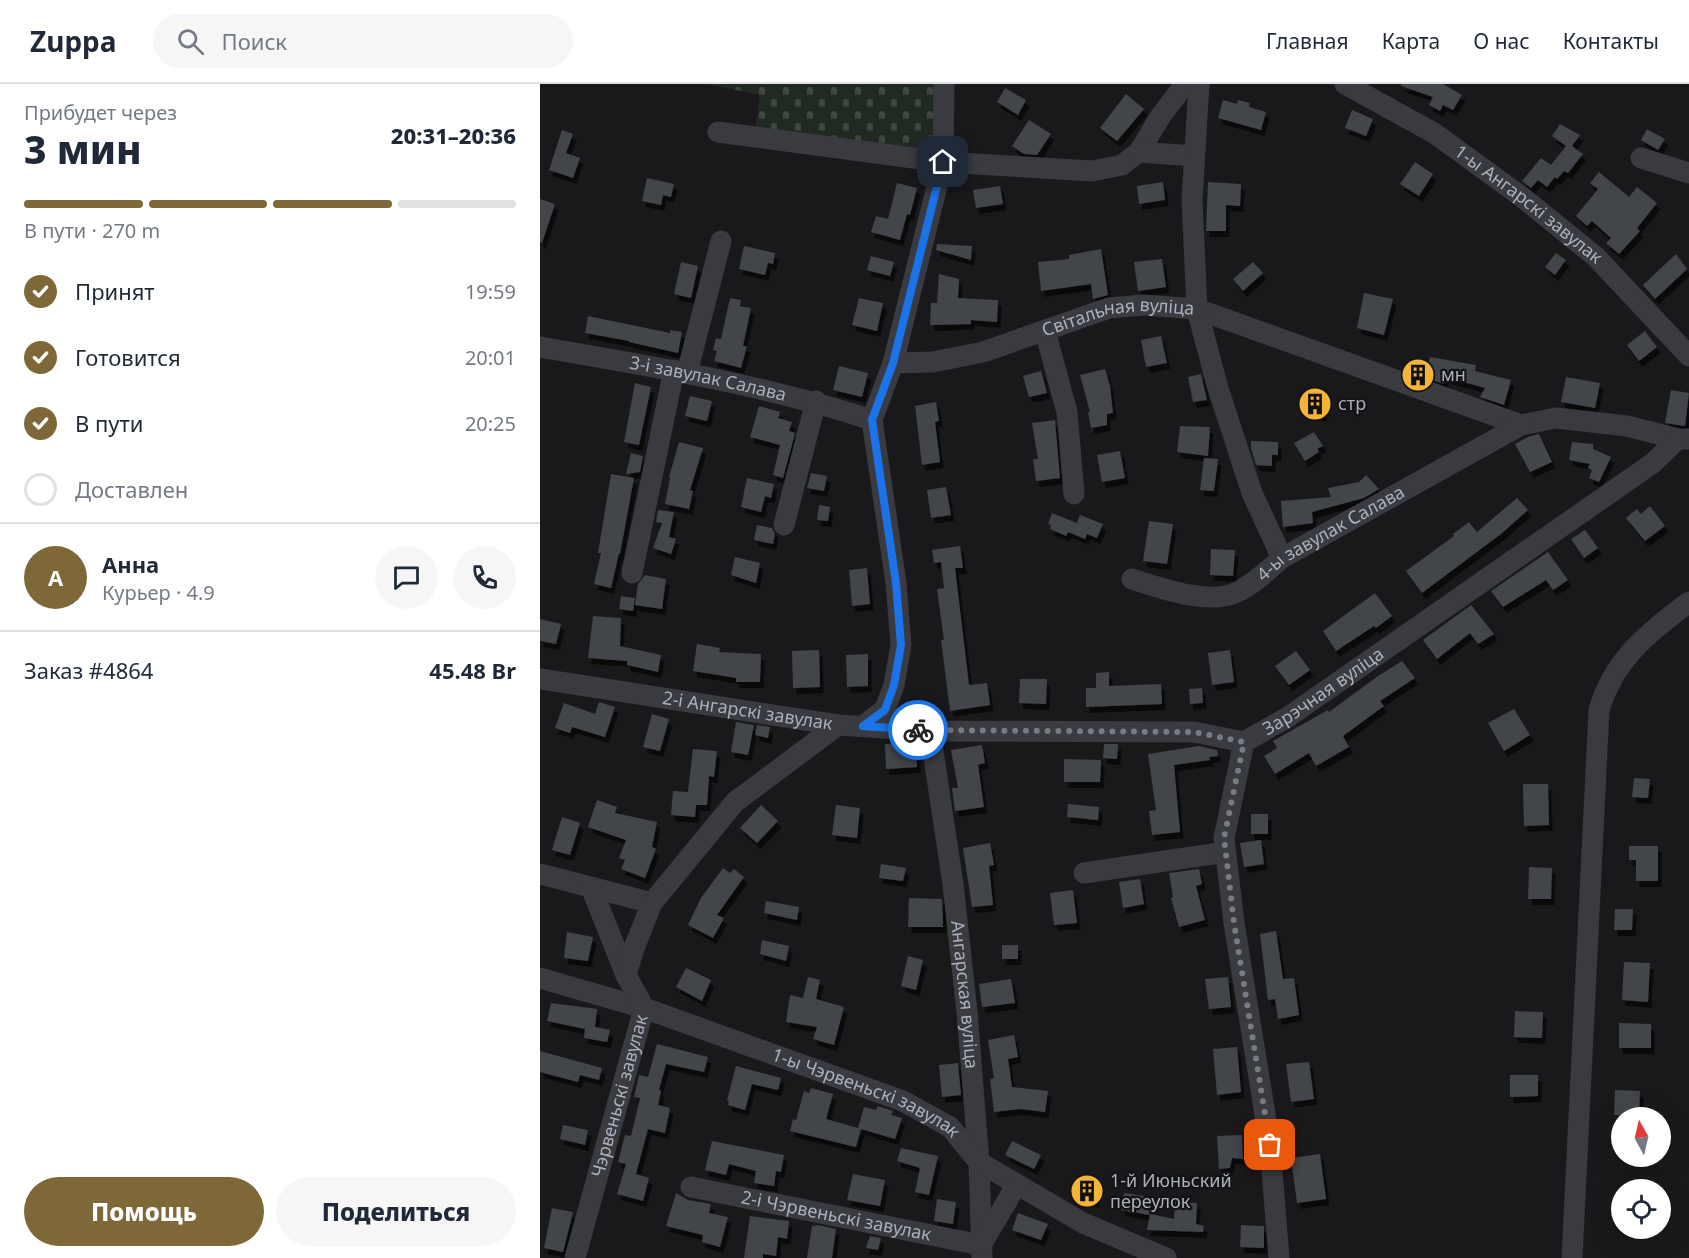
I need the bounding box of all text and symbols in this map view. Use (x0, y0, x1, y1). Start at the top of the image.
search box (153, 14, 573, 68)
text: Zuppa (30, 22, 117, 60)
icon: search (174, 25, 207, 58)
text: Поиск (222, 26, 287, 56)
text: Главная (1266, 27, 1349, 55)
text: Карта (1382, 27, 1440, 55)
text: О нас (1473, 27, 1530, 55)
text: Контакты (1563, 27, 1659, 55)
text: Прибудет через (24, 99, 177, 126)
text: 20:31–20:36 (391, 120, 516, 150)
text: 3 мин (24, 122, 142, 175)
pin (917, 136, 968, 187)
street label: 1-ы Ангарскі завулак (1450, 139, 1608, 269)
icon: home (926, 145, 959, 178)
text: В пути · 270 m (24, 217, 160, 244)
icon: check (24, 275, 57, 308)
text: Принят (75, 276, 155, 306)
text: 19:59 (465, 278, 516, 305)
street label: Світальная вуліца (1038, 292, 1195, 342)
icon: check (24, 341, 57, 374)
text: Готовится (75, 342, 181, 372)
text: 20:01 (465, 344, 516, 371)
street label: 3-і завулак Салава (628, 350, 789, 406)
building icon: мн (1400, 357, 1436, 393)
place label: мн (1441, 362, 1466, 386)
building icon: стр (1297, 386, 1333, 422)
place label: стр (1338, 391, 1366, 415)
icon: check (24, 407, 57, 440)
text: В пути (75, 408, 143, 438)
text: 20:25 (465, 410, 516, 437)
text: Доставлен (75, 474, 188, 504)
street label: 4-ы завулак Салава (1251, 479, 1409, 586)
button: chat (375, 546, 438, 609)
button: phone (453, 546, 516, 609)
text: Анна (102, 549, 159, 579)
text: А (48, 562, 63, 592)
text: Курьер · 4.9 (102, 579, 215, 606)
street label: Зарэчная вуліца (1258, 641, 1388, 740)
text: Заказ #4864 (24, 655, 153, 685)
text: 45.48 Br (429, 655, 516, 685)
street label: 2-і Ангарскі завулак (661, 685, 835, 735)
courier (888, 700, 948, 760)
icon: bike (902, 714, 935, 747)
street label: Ангарская вуліца (946, 919, 985, 1070)
street label: Чэрвеньскі завулак (585, 1011, 653, 1180)
street label: 1-ы Чэрвеньскі завулак (769, 1042, 967, 1142)
north arrow (1611, 1107, 1671, 1167)
map controls (1611, 1107, 1671, 1239)
pin (1244, 1119, 1295, 1170)
icon: bag (1253, 1128, 1286, 1161)
place label: 1-й Июньский переулок (1110, 1168, 1232, 1213)
building icon: 1-й Июньский переулок (1069, 1173, 1105, 1209)
button: Помощь (24, 1177, 264, 1246)
button: Поделиться (276, 1177, 516, 1246)
button: locate (1611, 1179, 1671, 1239)
street label: 2-і Чэрвеньскі завулак (739, 1184, 934, 1246)

